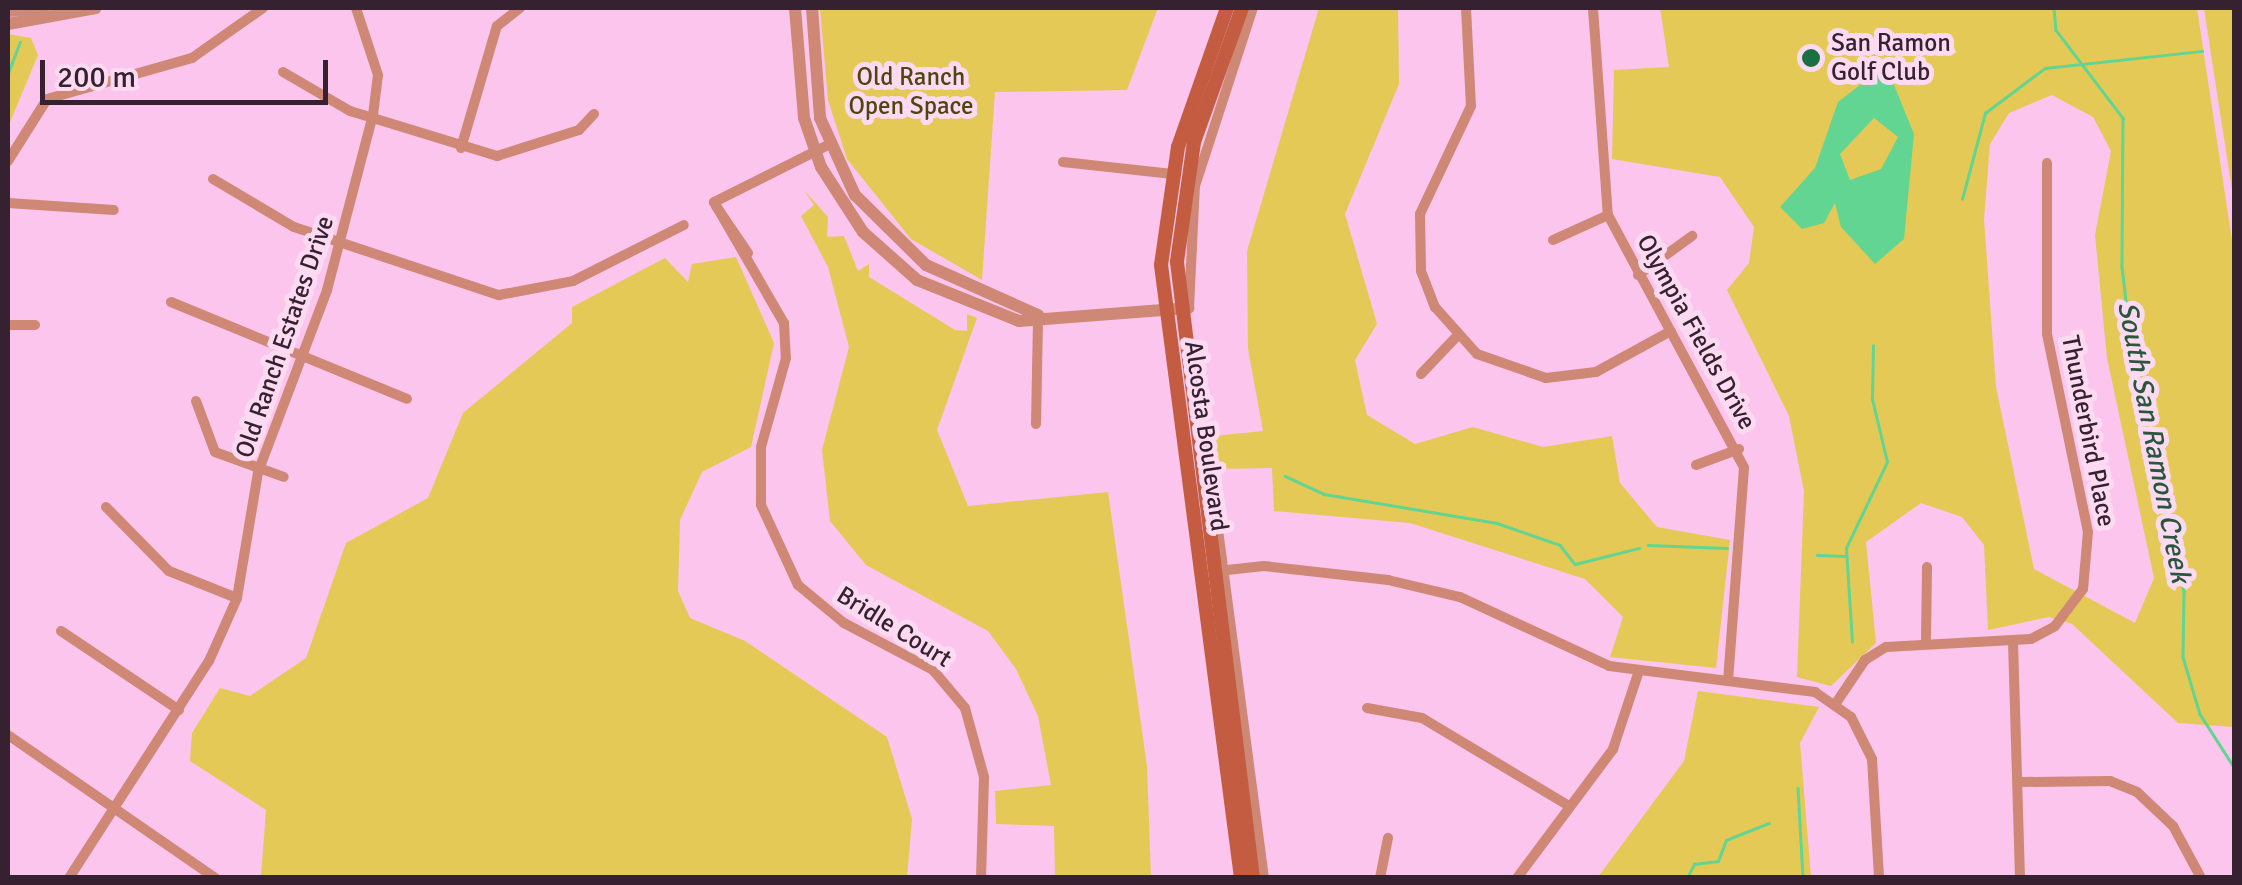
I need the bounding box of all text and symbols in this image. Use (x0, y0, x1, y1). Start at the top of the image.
place label: San Ramon Golf Club (1831, 29, 1951, 88)
scale bar (45, 40, 332, 102)
marker: San Ramon Golf Club (1800, 47, 1822, 69)
text: 200 m (57, 59, 136, 96)
park label: Old Ranch Open Space (848, 63, 974, 122)
street label: Old Ranch Estates Drive (229, 212, 341, 462)
street label: Olympia Fields Drive (1630, 229, 1762, 435)
water label: South San Ramon Creek (2110, 299, 2198, 585)
street label: Thunderbird Place (2055, 333, 2121, 529)
street label: Alcosta Boulevard (1178, 339, 1234, 533)
street label: Bridle Court (831, 580, 957, 674)

